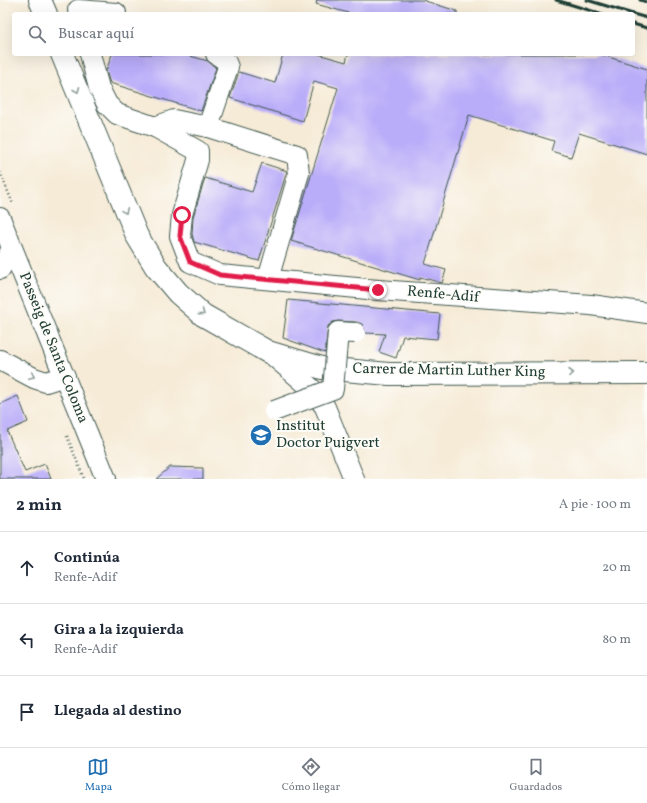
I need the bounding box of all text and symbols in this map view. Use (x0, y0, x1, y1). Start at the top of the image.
search box (12, 12, 635, 56)
icon: search (26, 23, 48, 45)
text: Buscar aquí (58, 24, 134, 45)
one-way arrow (72, 87, 80, 94)
route start (173, 206, 191, 224)
one-way arrow (121, 207, 129, 214)
street label: Passeig de Santa Coloma (13, 269, 93, 427)
route end (369, 281, 387, 299)
street label: Renfe-Adif (406, 281, 482, 309)
one-way arrow (198, 309, 205, 316)
street label: Carrer de Martin Luther King (352, 359, 546, 383)
one-way arrow (568, 369, 574, 377)
one-way arrow (27, 371, 35, 379)
place label: Institut Doctor Puigvert (276, 416, 380, 454)
school or university icon: Institut Doctor Puigvert (248, 422, 274, 448)
text: 2 min (16, 494, 62, 517)
text: A pie · 100 m (559, 496, 631, 514)
text: Continúa (54, 548, 120, 569)
icon: ahead (16, 557, 38, 579)
text: 20 m (602, 559, 631, 577)
text: Renfe-Adif (54, 569, 116, 587)
text: Gira a la izquierda (54, 620, 184, 641)
icon: left (16, 629, 38, 651)
text: 80 m (602, 631, 631, 649)
text: Renfe-Adif (54, 641, 116, 659)
icon: arrive (16, 701, 38, 723)
text: Llegada al destino (54, 701, 182, 722)
tab: Mapa (85, 756, 112, 795)
tab: Cómo llegar (282, 756, 340, 795)
tab: Guardados (509, 756, 562, 795)

